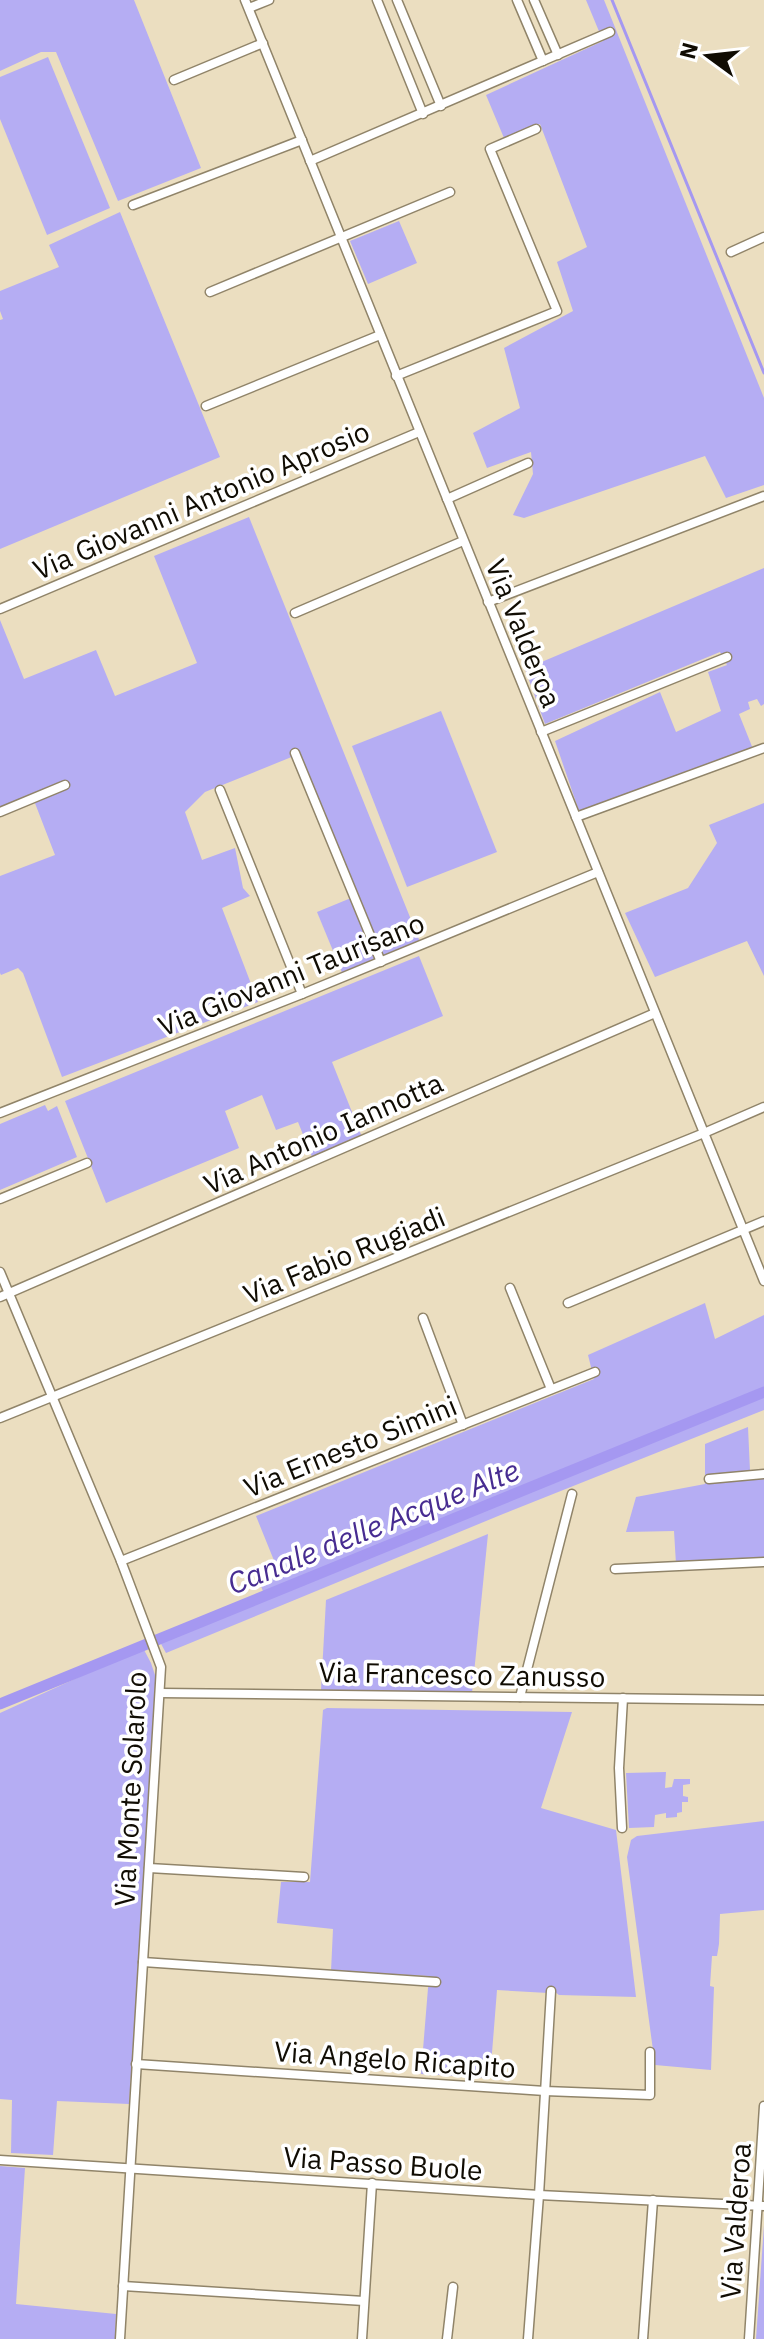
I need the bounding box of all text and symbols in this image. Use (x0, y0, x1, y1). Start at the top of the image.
north arrow (668, 16, 748, 96)
text: N (672, 39, 704, 62)
street label: Via Giovanni Antonio Aprosio (27, 412, 375, 588)
street label: Via Valderoa (477, 553, 571, 713)
street label: Via Giovanni Taurisano (153, 904, 429, 1044)
street label: Via Antonio Iannotta (198, 1064, 448, 1202)
street label: Via Fabio Rugiadi (238, 1198, 450, 1312)
street label: Via Ernesto Simini (238, 1386, 462, 1506)
water label: Canale delle Acque Alte (221, 1450, 525, 1602)
street label: Via Francesco Zanusso (318, 1653, 606, 1695)
street label: Via Monte Solarolo (105, 1671, 155, 1907)
street label: Via Angelo Ricapito (273, 2032, 517, 2086)
street label: Via Passo Buole (282, 2138, 484, 2188)
street label: Via Valderoa (711, 2141, 759, 2300)

